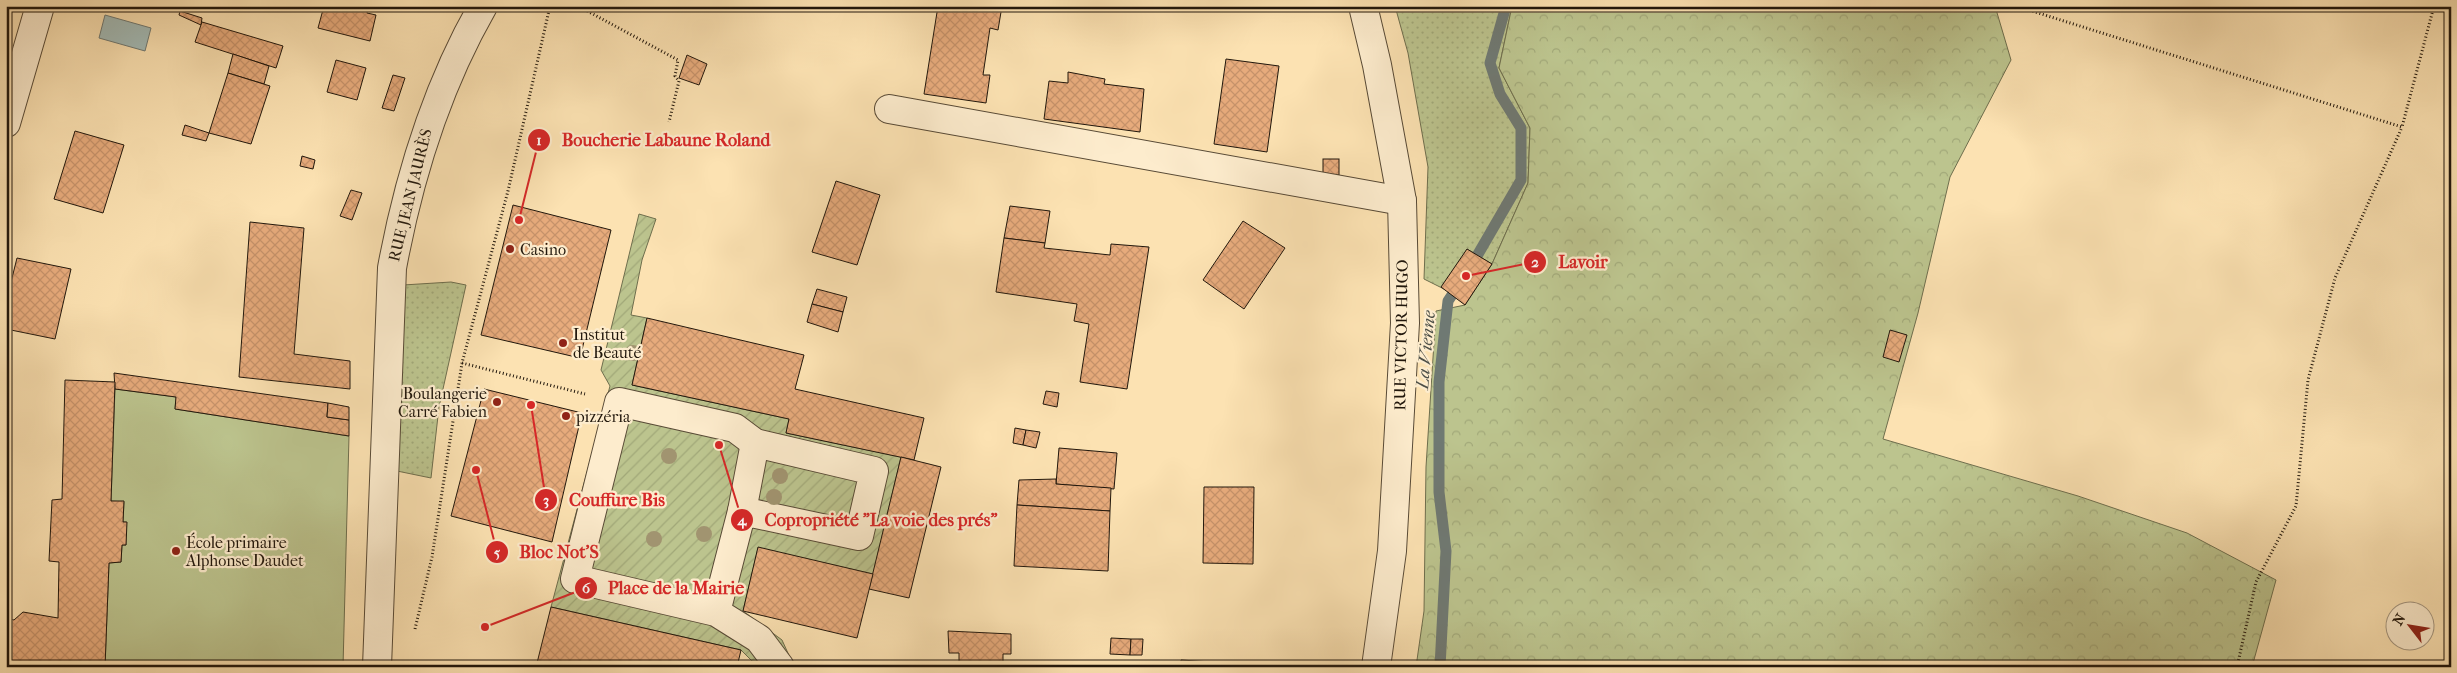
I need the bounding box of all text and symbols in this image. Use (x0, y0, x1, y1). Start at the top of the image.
callout: Boucherie Labaune Roland (526, 124, 780, 157)
street label: RUE JEAN JAURÈS (383, 126, 436, 263)
text: Boucherie Labaune Roland (562, 130, 772, 151)
text: 1 (536, 131, 542, 149)
place label: Casino (520, 240, 566, 259)
marker: Casino (504, 243, 516, 255)
callout: Lavoir (1523, 245, 1617, 278)
text: Lavoir (1558, 252, 1608, 273)
text: 2 (1531, 253, 1539, 271)
street label: RUE VICTOR HUGO (1390, 259, 1412, 411)
water label: La Vienne (1412, 309, 1440, 392)
place label: Institut de Beauté (573, 325, 641, 362)
marker: Institut de Beauté (557, 337, 569, 349)
place label: Boulangerie Carré Fabien (398, 384, 488, 421)
marker: Boulangerie Carré Fabien (491, 396, 503, 408)
place label: pizzéria (575, 407, 631, 426)
marker: pizzéria (560, 410, 572, 422)
callout: Couffure Bis (534, 483, 675, 516)
text: Couffure Bis (569, 490, 665, 511)
text: 3 (543, 491, 549, 509)
callout: Copropriété "La voie des prés" (729, 503, 1007, 536)
text: Copropriété "La voie des prés" (765, 510, 997, 531)
text: 4 (737, 511, 748, 529)
place label: École primaire Alphonse Daudet (185, 532, 304, 570)
callout: Bloc Not'S (485, 535, 609, 568)
text: Bloc Not'S (519, 542, 599, 563)
text: 5 (494, 543, 501, 561)
marker: École primaire Alphonse Daudet (170, 545, 182, 557)
callout: Place de la Mairie (573, 572, 755, 605)
text: Place de la Mairie (608, 578, 744, 599)
text: 6 (582, 579, 591, 597)
north arrow (2384, 600, 2434, 650)
text: N (2389, 610, 2410, 628)

